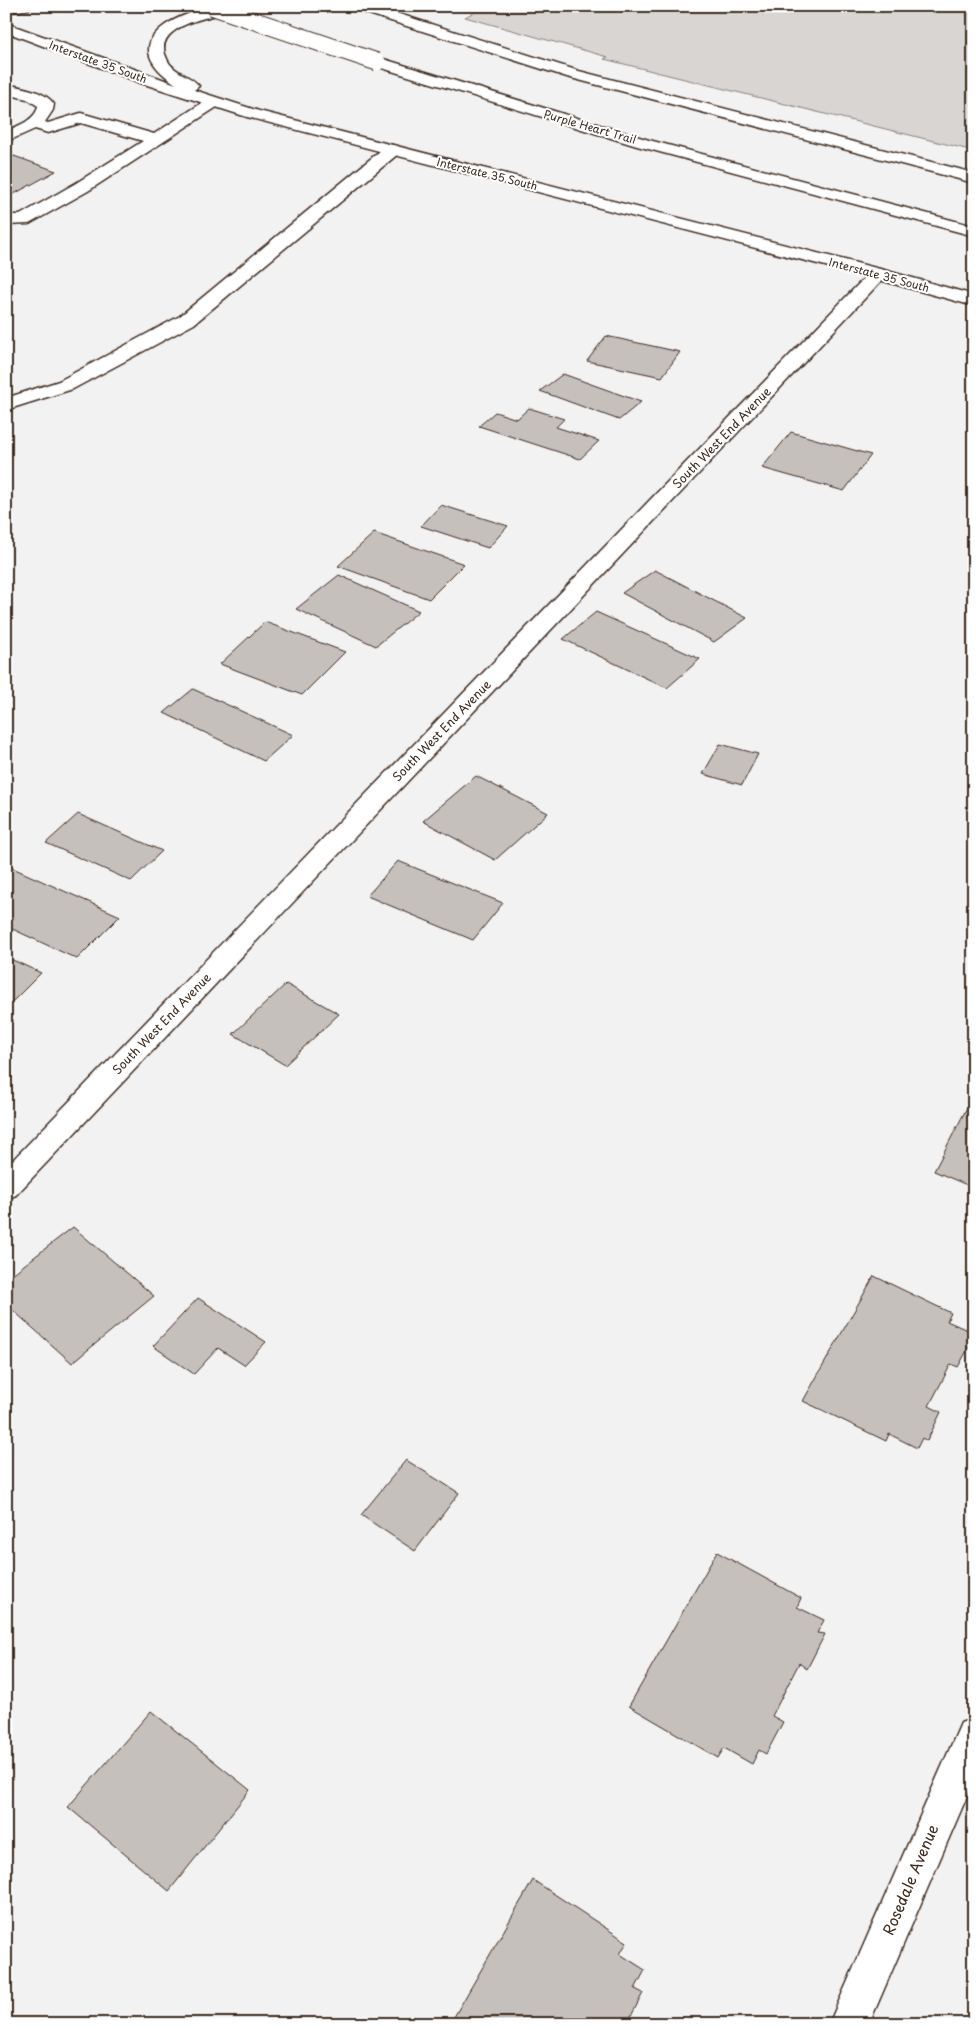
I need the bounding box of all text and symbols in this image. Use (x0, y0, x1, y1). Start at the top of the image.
street label: Interstate 35 South (47, 36, 150, 87)
street label: Purple Heart Trail (542, 105, 638, 148)
street label: Interstate 35 South (435, 153, 539, 194)
street label: Interstate 35 South (827, 253, 931, 296)
street label: South West End Avenue (668, 382, 775, 492)
street label: South West End Avenue (388, 675, 495, 785)
street label: South West End Avenue (108, 968, 215, 1078)
street label: Rosedale Avenue (876, 1820, 943, 1938)

